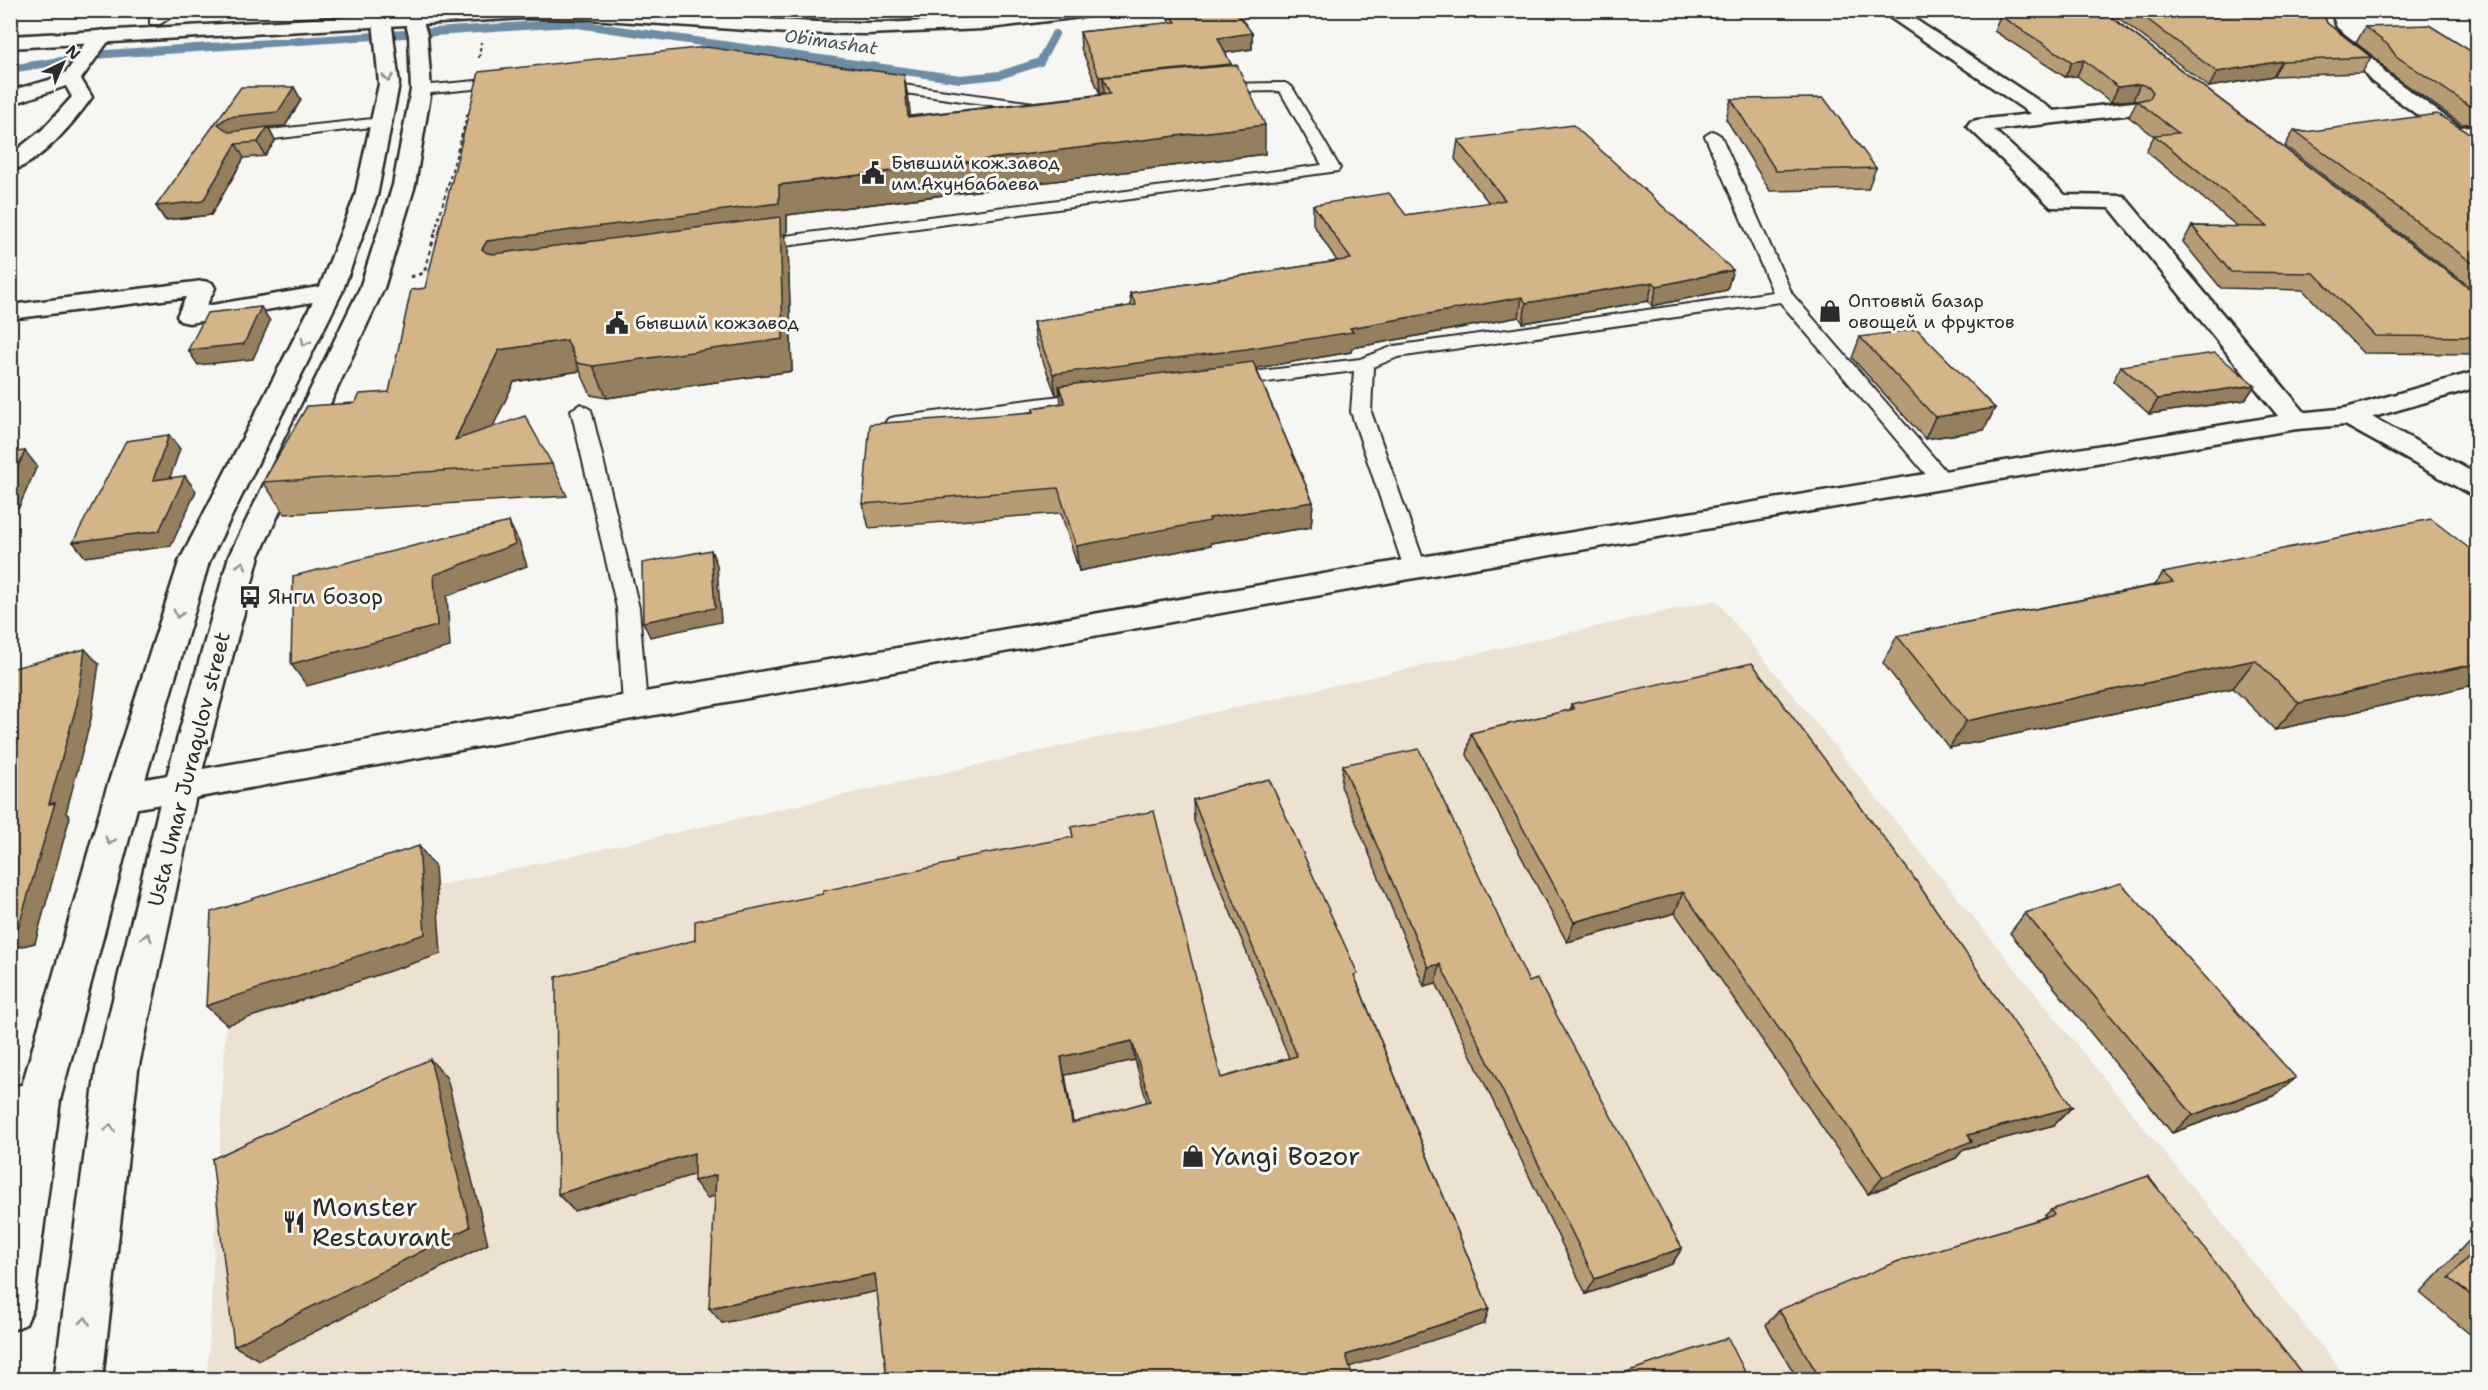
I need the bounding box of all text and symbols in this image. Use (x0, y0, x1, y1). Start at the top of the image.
water label: Obimashat (783, 24, 879, 60)
north arrow (33, 33, 93, 93)
text: N (61, 41, 85, 65)
one-way arrow (381, 74, 394, 83)
place label: Бывший кож.завод им.Ахунбабаева (891, 151, 1060, 196)
public building icon: Бывший кож.завод им.Ахунбабаева (860, 160, 886, 186)
place label: Оптовый базар овощей и фруктов (1848, 289, 2015, 334)
shop icon: Оптовый базар овощей и фруктов (1817, 298, 1843, 324)
public building icon: бывший кожзавод (604, 310, 630, 336)
place label: бывший кожзавод (635, 311, 800, 335)
one-way arrow (300, 336, 312, 347)
one-way arrow (234, 560, 247, 570)
place label: Янги бозор (268, 583, 383, 611)
bus stop icon: Янги бозор (237, 584, 263, 610)
one-way arrow (173, 608, 186, 619)
street label: Usta Umar Juraqulov street (141, 629, 237, 909)
one-way arrow (105, 836, 118, 846)
one-way arrow (140, 932, 153, 942)
one-way arrow (103, 1123, 115, 1133)
place label: Yangi Bozor (1211, 1138, 1360, 1173)
shop icon: Yangi Bozor (1180, 1143, 1206, 1169)
place label: Monster Restaurant (312, 1189, 451, 1254)
restaurant icon: Monster Restaurant (281, 1209, 307, 1235)
one-way arrow (79, 1317, 91, 1326)

